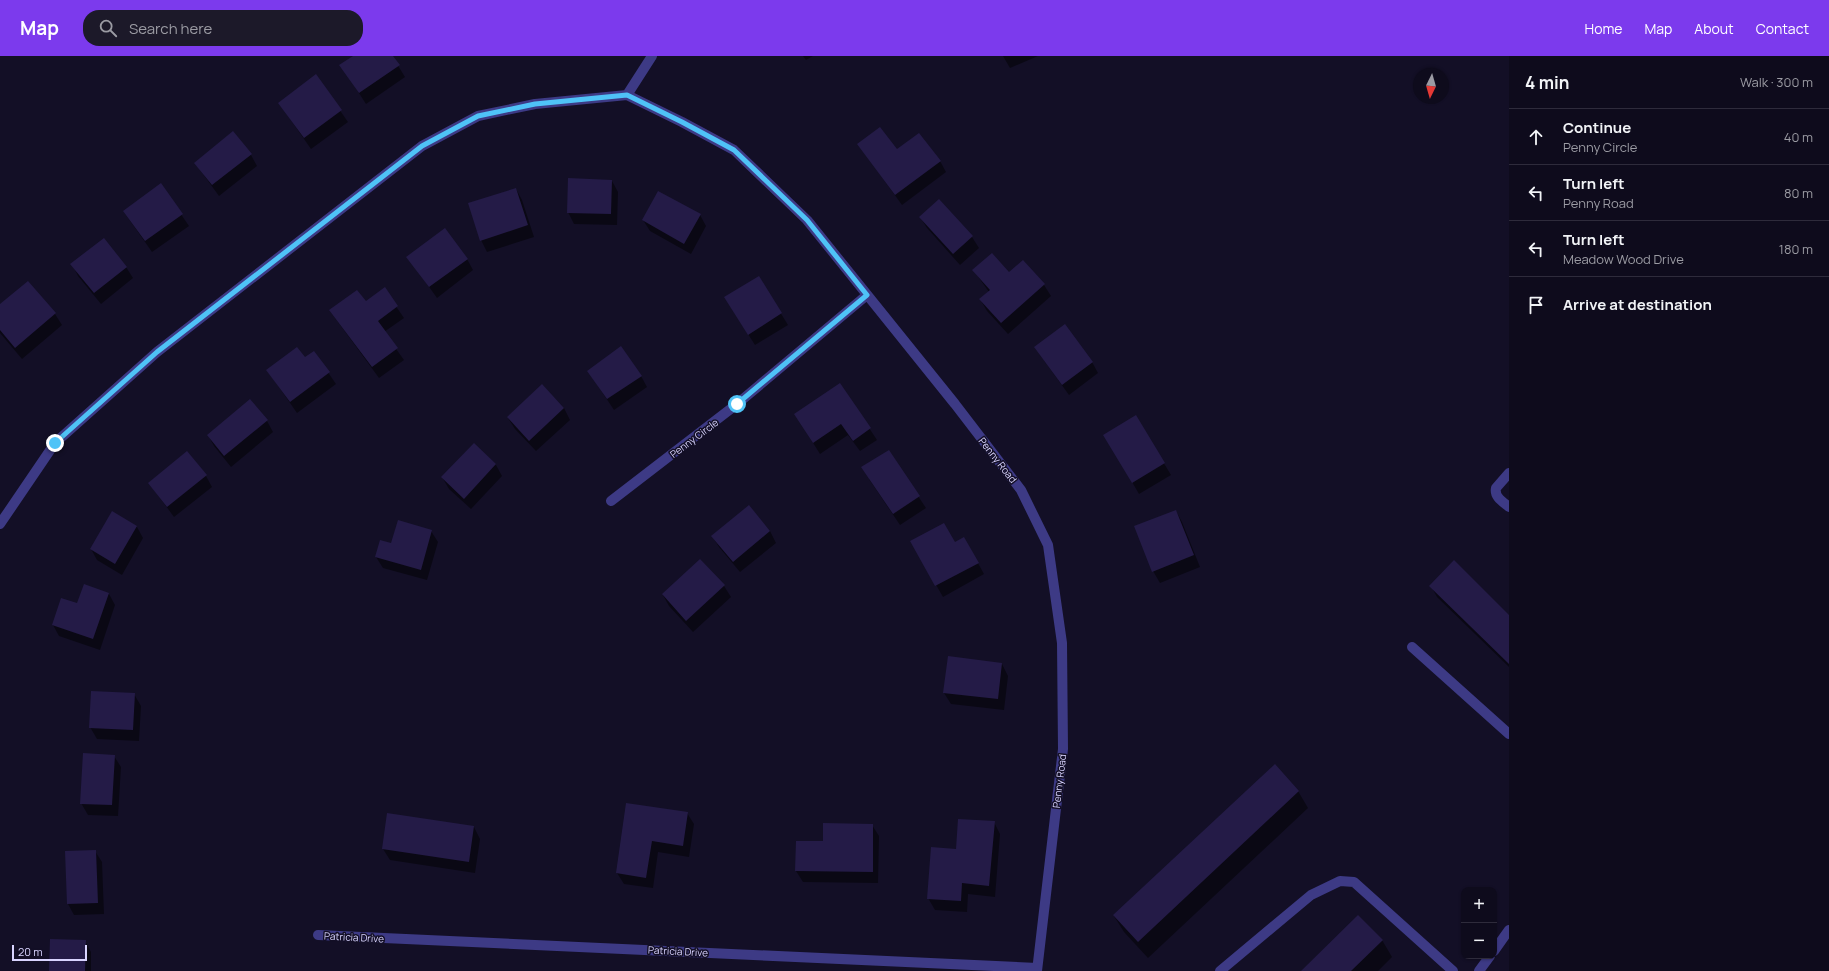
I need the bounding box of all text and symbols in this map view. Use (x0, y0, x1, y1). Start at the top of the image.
search box (83, 10, 363, 46)
text: Map (20, 15, 59, 41)
icon: search (97, 17, 119, 39)
text: Search here (129, 18, 212, 39)
text: Home (1585, 19, 1622, 38)
text: Map (1644, 19, 1672, 38)
text: About (1694, 19, 1734, 38)
text: Contact (1756, 19, 1809, 38)
north arrow (1413, 68, 1449, 104)
text: 4 min (1525, 71, 1569, 94)
text: Walk · 300 m (1740, 73, 1813, 91)
text: Continue (1563, 117, 1631, 138)
icon: ahead (1525, 126, 1547, 148)
text: 40 m (1784, 128, 1813, 146)
text: Penny Circle (1563, 138, 1637, 156)
text: Turn left (1563, 173, 1625, 194)
icon: left (1525, 182, 1547, 204)
text: 80 m (1784, 184, 1813, 202)
text: Penny Road (1563, 194, 1634, 212)
text: Turn left (1563, 229, 1625, 250)
icon: left (1525, 238, 1547, 260)
text: 180 m (1779, 240, 1813, 258)
text: Meadow Wood Drive (1563, 250, 1684, 268)
icon: arrive (1525, 294, 1547, 316)
text: Arrive at destination (1563, 294, 1712, 315)
route start (728, 395, 746, 413)
street label: Penny Circle (667, 415, 721, 461)
route end (46, 434, 64, 452)
street label: Penny Road (976, 434, 1020, 486)
street label: Penny Road (1049, 753, 1069, 809)
map controls (1461, 887, 1497, 959)
button: + (1461, 887, 1497, 923)
button: − (1461, 923, 1497, 959)
street label: Patricia Drive (324, 928, 384, 946)
street label: Patricia Drive (648, 942, 708, 960)
scale bar (12, 943, 87, 962)
text: 20 m (18, 944, 43, 959)

